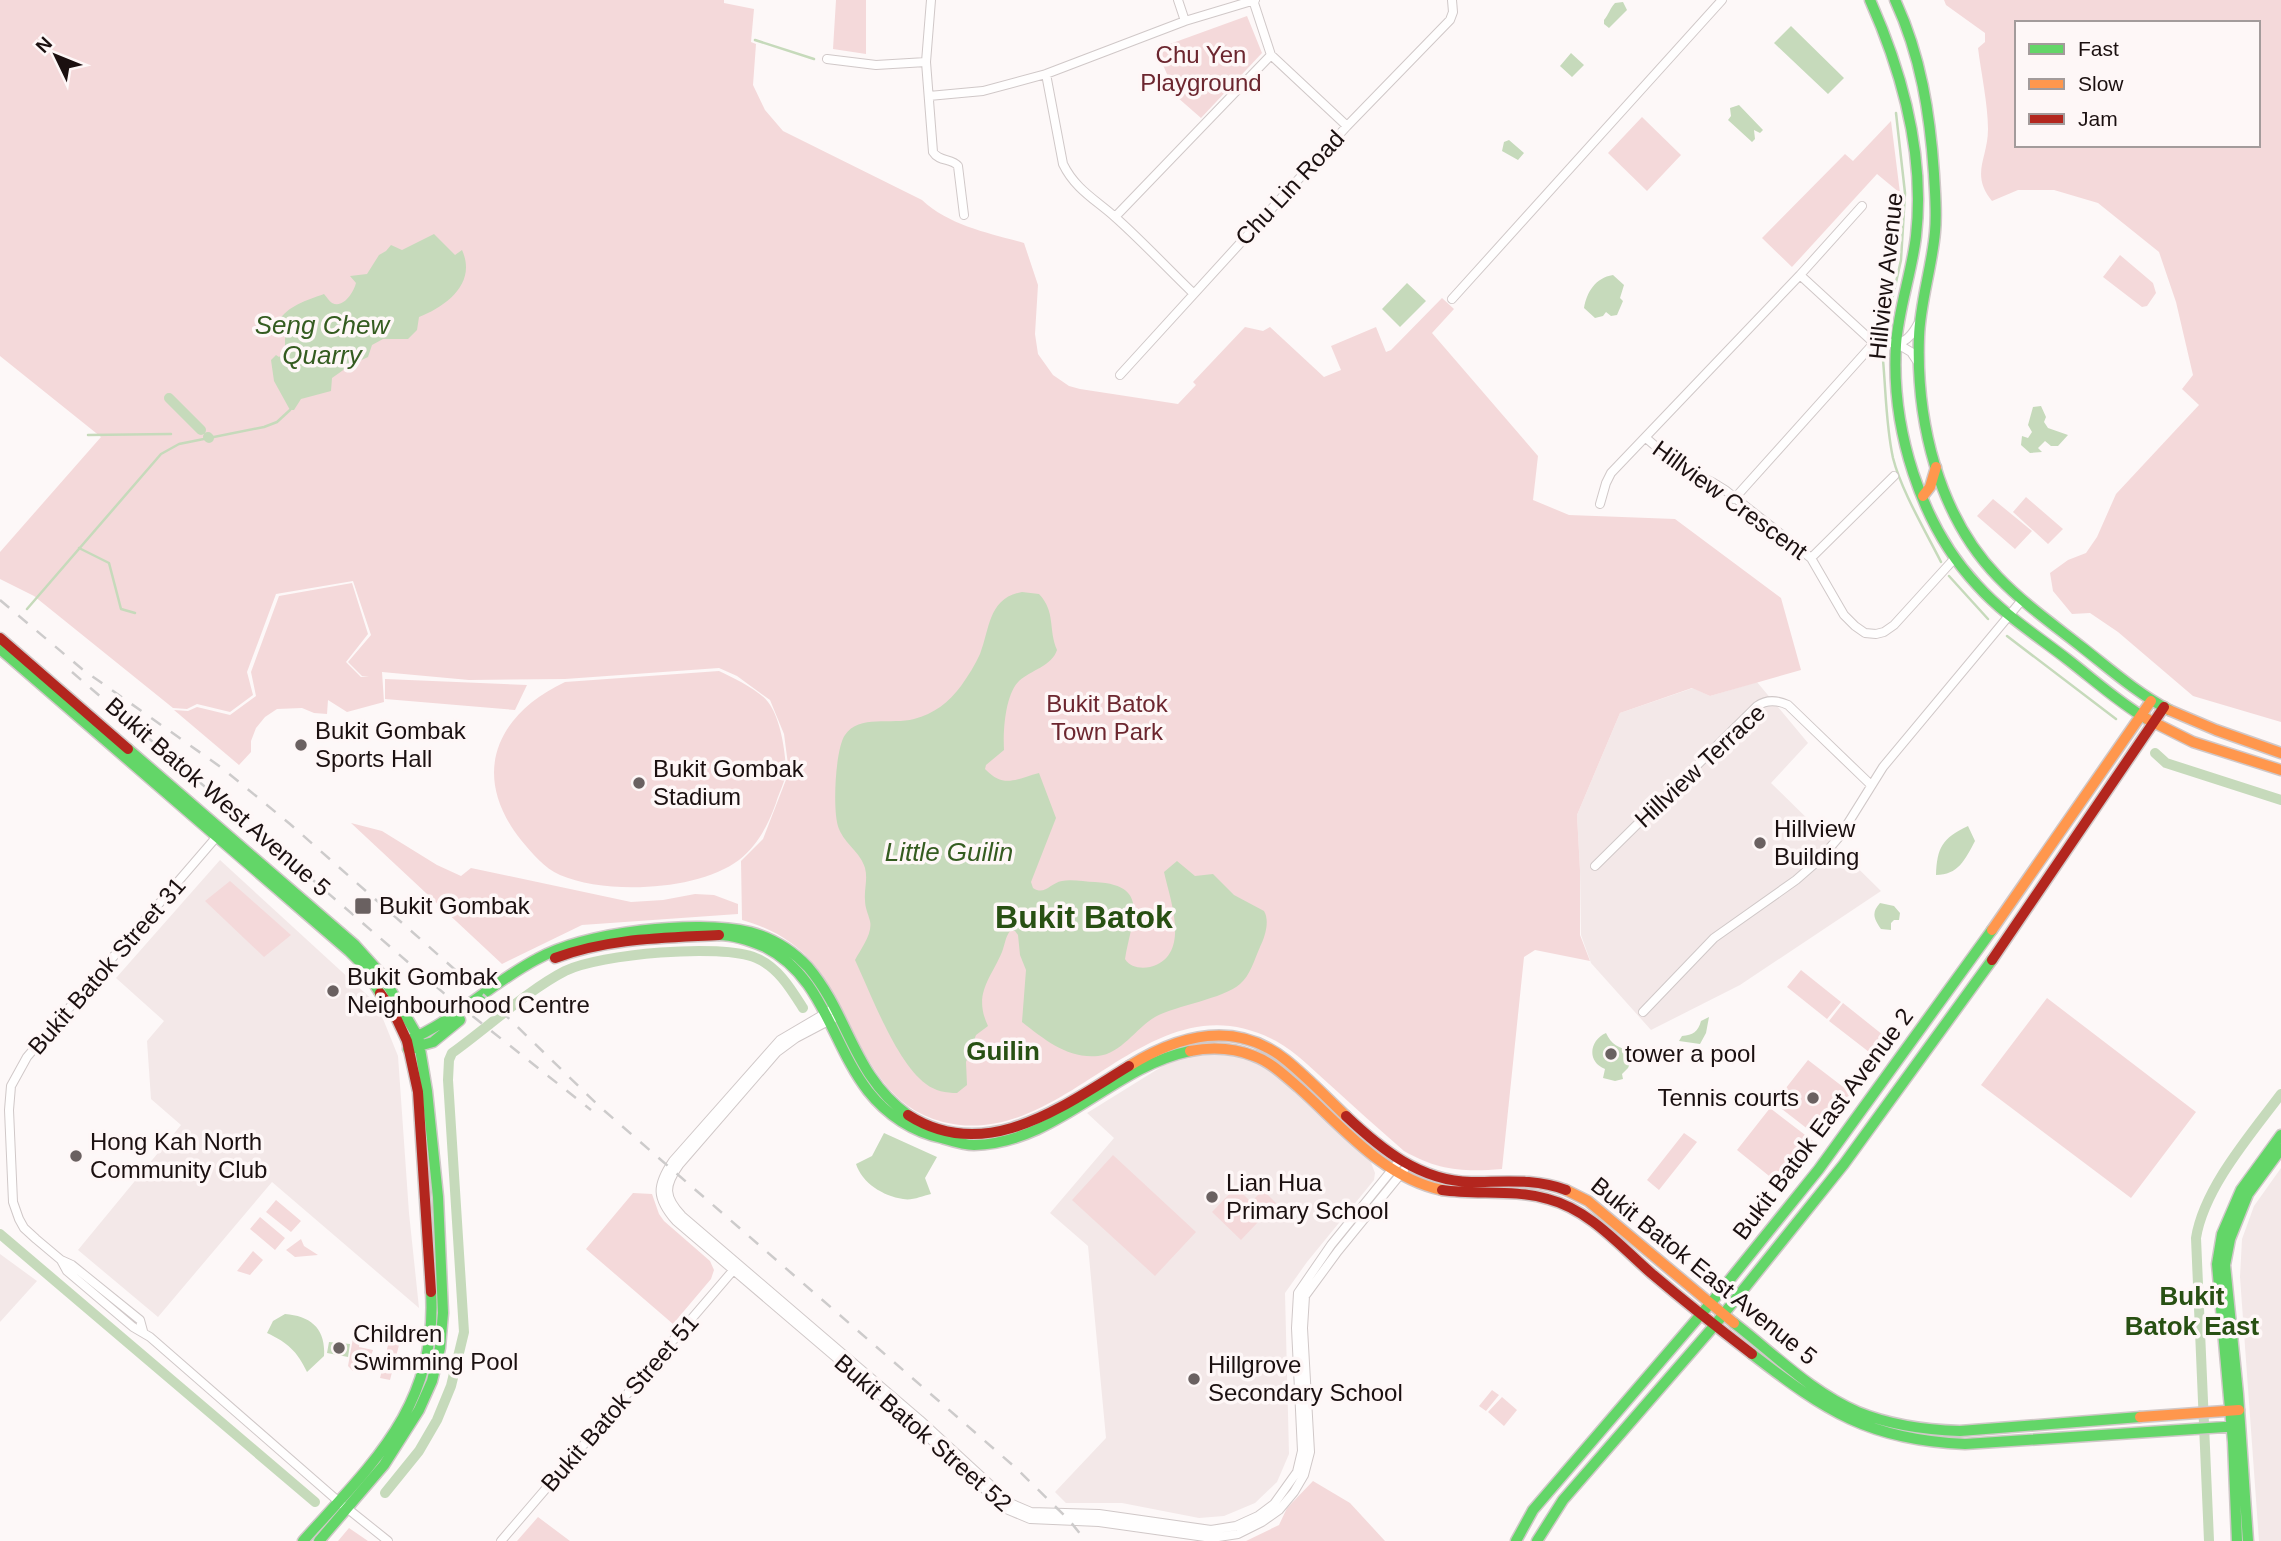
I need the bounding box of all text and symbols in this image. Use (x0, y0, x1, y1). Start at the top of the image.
north arrow (21, 21, 91, 91)
legend (2015, 21, 2260, 147)
text: N (32, 33, 56, 57)
text: Fast (2078, 37, 2119, 60)
park label: Chu Yen Playground (1140, 41, 1262, 96)
text: Slow (2078, 72, 2124, 95)
text: Jam (2078, 107, 2118, 130)
street label: Chu Lin Road (1230, 125, 1350, 251)
street label: Hillview Avenue (1863, 191, 1908, 361)
water label: Seng Chew Quarry (255, 310, 391, 370)
street label: Hillview Crescent (1648, 435, 1813, 565)
park label: Bukit Batok Town Park (1046, 690, 1169, 745)
street label: Bukit Batok West Avenue 5 (101, 692, 336, 901)
street label: Hillview Terrace (1629, 699, 1770, 833)
place label: Bukit Gombak Sports Hall (315, 717, 467, 772)
marker: Bukit Gombak Sports Hall (293, 737, 309, 753)
place label: Bukit Gombak Stadium (653, 755, 805, 810)
marker: Bukit Gombak Stadium (631, 775, 647, 791)
place label: Hillview Building (1774, 815, 1859, 870)
marker: Hillview Building (1752, 835, 1768, 851)
water label: Little Guilin (885, 837, 1013, 867)
street label: Bukit Batok Street 31 (22, 872, 191, 1060)
place label: Bukit Gombak (379, 892, 531, 919)
marker: Bukit Gombak (353, 896, 373, 916)
district label: Bukit Batok (995, 899, 1173, 935)
place label: Bukit Gombak Neighbourhood Centre (347, 963, 590, 1018)
marker: Bukit Gombak Neighbourhood Centre (325, 983, 341, 999)
street label: Bukit Batok East Avenue 2 (1727, 1003, 1918, 1245)
district label: Guilin (966, 1036, 1040, 1066)
place label: tower a pool (1625, 1040, 1756, 1067)
marker: tower a pool (1603, 1046, 1619, 1062)
place label: Tennis courts (1658, 1084, 1799, 1111)
marker: Tennis courts (1805, 1090, 1821, 1106)
place label: Hong Kah North Community Club (90, 1128, 267, 1183)
marker: Hong Kah North Community Club (68, 1148, 84, 1164)
place label: Lian Hua Primary School (1226, 1169, 1389, 1224)
street label: Bukit Batok East Avenue 5 (1586, 1171, 1823, 1370)
marker: Lian Hua Primary School (1204, 1189, 1220, 1205)
district label: Bukit Batok East (2125, 1281, 2260, 1341)
street label: Bukit Batok Street 51 (535, 1309, 704, 1497)
place label: Children Swimming Pool (353, 1320, 518, 1375)
marker: Children Swimming Pool (331, 1340, 347, 1356)
street label: Bukit Batok Street 52 (829, 1348, 1017, 1517)
place label: Hillgrove Secondary School (1208, 1351, 1403, 1406)
marker: Hillgrove Secondary School (1186, 1371, 1202, 1387)

